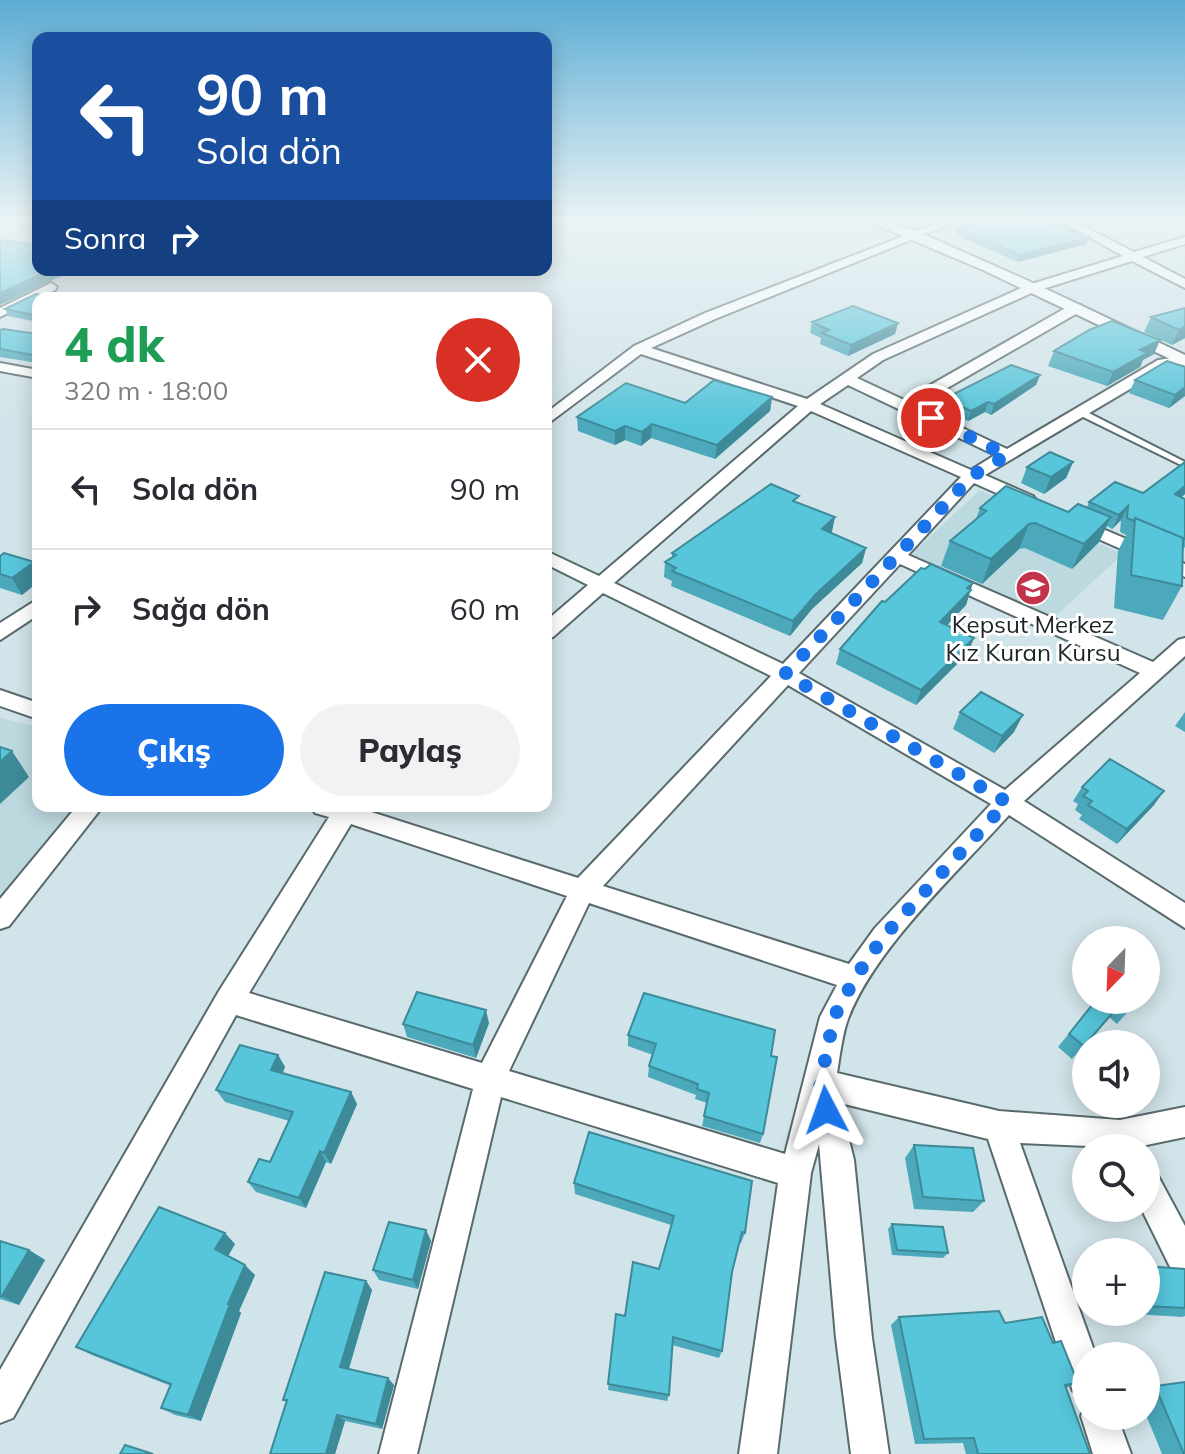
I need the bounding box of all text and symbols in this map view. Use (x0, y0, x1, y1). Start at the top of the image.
text: 90 m (196, 59, 329, 129)
icon: left (64, 64, 168, 168)
text: Sola dön (196, 128, 342, 173)
icon: right (162, 216, 206, 260)
text: Sonra (64, 219, 146, 257)
text: 4 dk (64, 314, 164, 374)
button: close (436, 318, 520, 402)
text: 320 m · 18:00 (64, 374, 228, 407)
pin (897, 384, 965, 452)
icon: arrive (909, 396, 953, 440)
icon: left (64, 467, 108, 511)
text: Sola dön (132, 470, 258, 508)
text: 90 m (450, 470, 520, 508)
school or university icon: Kepsut Merkez Kız Kuran Kursu (1014, 569, 1052, 607)
icon: right (64, 587, 108, 631)
text: Sağa dön (132, 590, 270, 628)
text: 60 m (450, 590, 520, 628)
place label: Kepsut Merkez Kız Kuran Kursu (946, 609, 1120, 667)
button: Çıkış (64, 704, 284, 796)
button: Paylaş (300, 704, 520, 796)
north arrow (1072, 926, 1160, 1014)
map controls (1072, 926, 1160, 1430)
button: sound (1072, 1030, 1160, 1118)
position arrow (784, 1068, 868, 1152)
button: search (1072, 1134, 1160, 1222)
button: + (1072, 1238, 1160, 1326)
button: − (1072, 1342, 1160, 1430)

